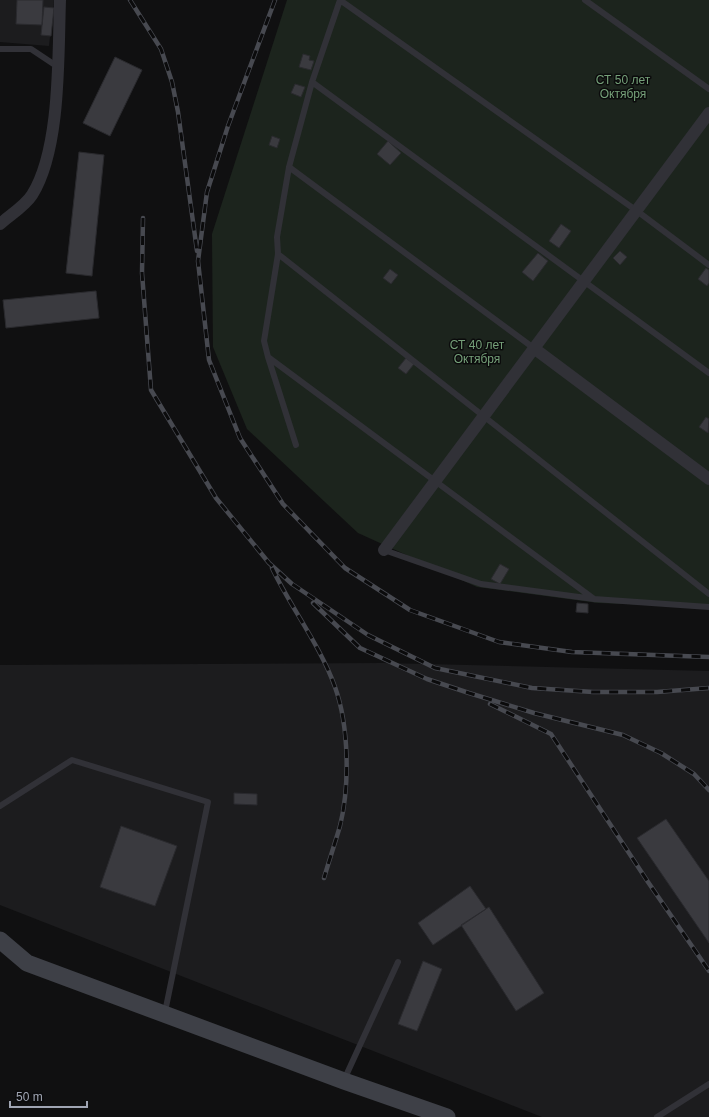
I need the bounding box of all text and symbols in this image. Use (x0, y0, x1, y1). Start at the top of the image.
park label: СТ 50 лет Октября (596, 73, 651, 101)
park label: СТ 40 лет Октября (450, 338, 505, 366)
scale bar (10, 1083, 87, 1109)
text: 50 m (16, 1090, 43, 1104)

